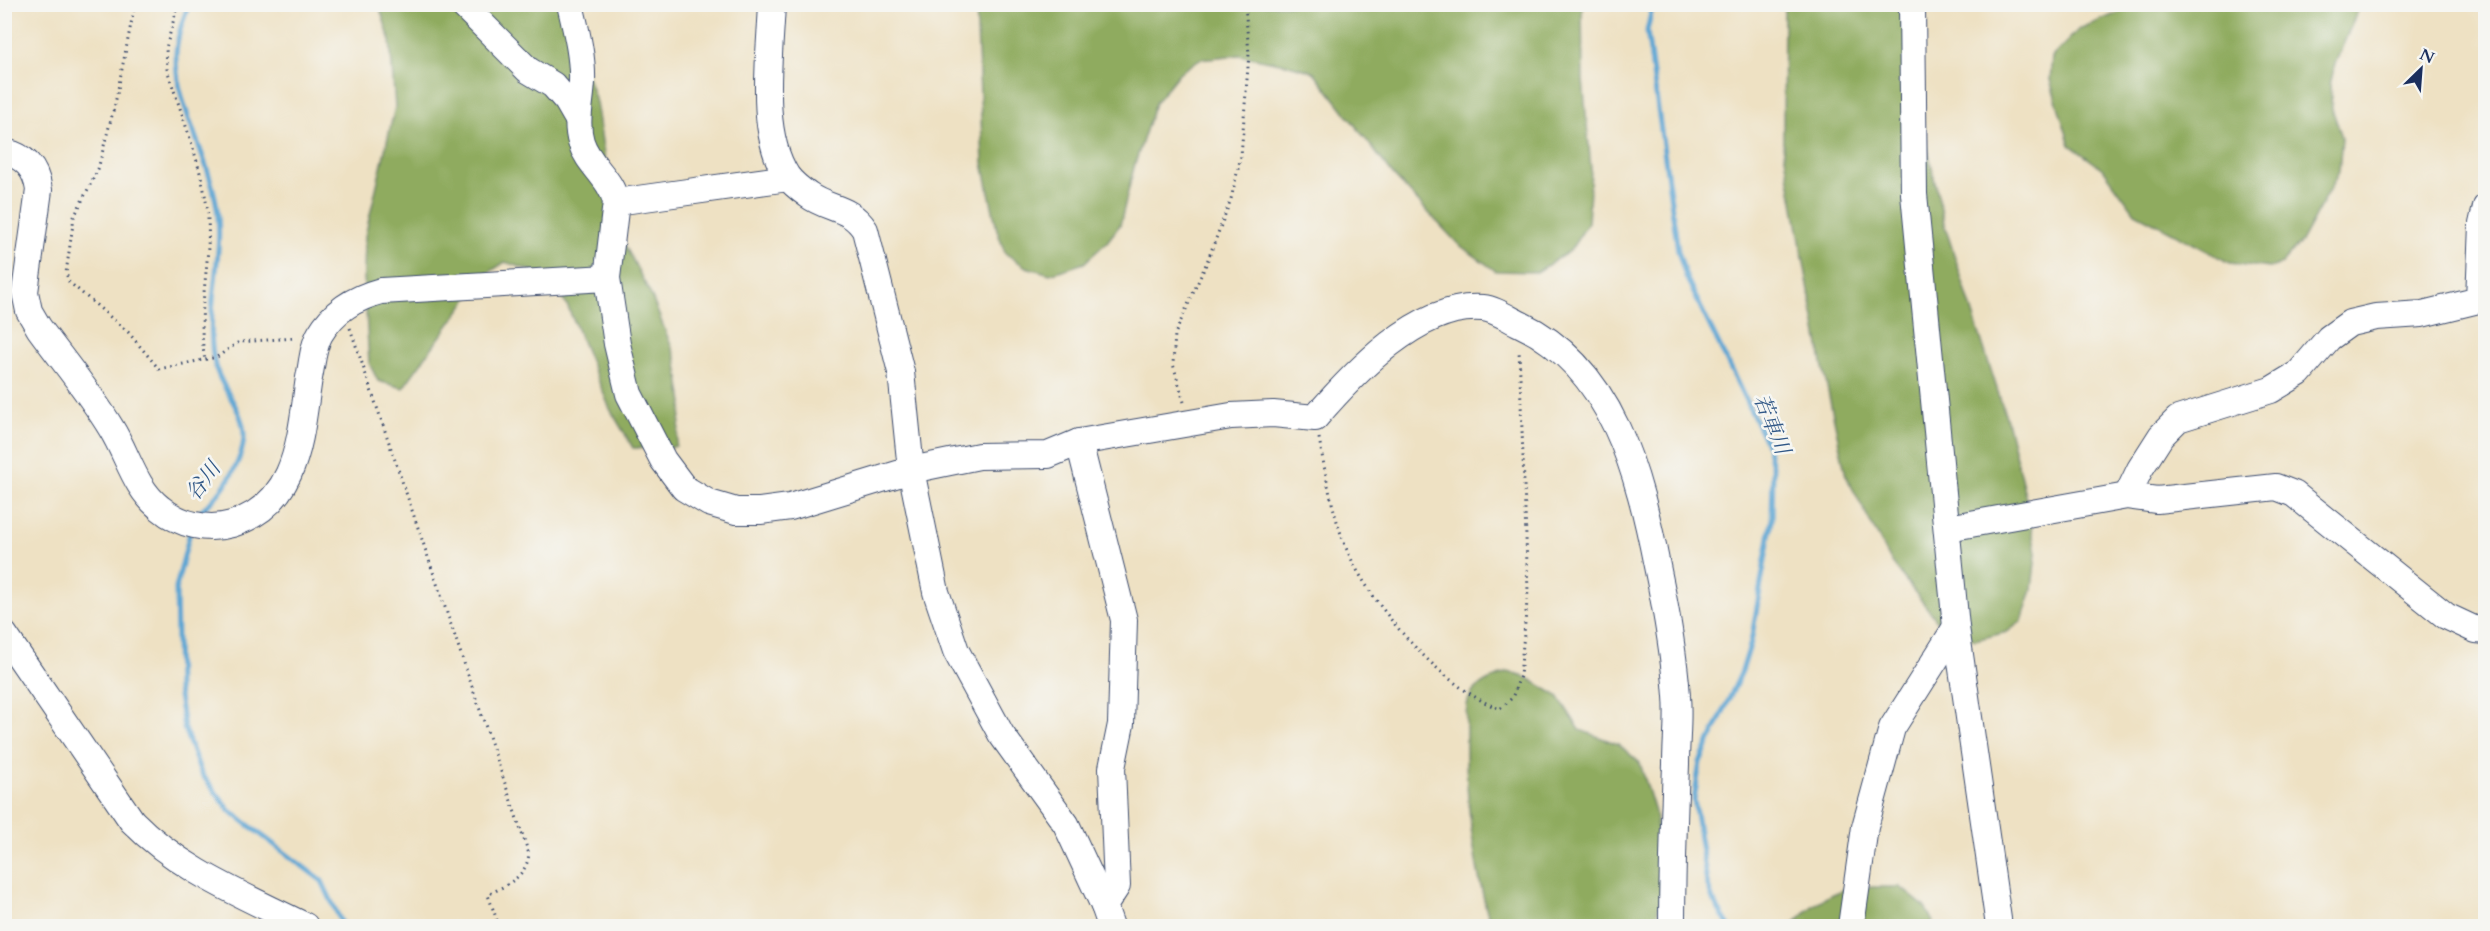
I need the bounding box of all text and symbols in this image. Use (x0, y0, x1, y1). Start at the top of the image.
north arrow (2391, 39, 2451, 99)
text: N (2416, 43, 2438, 69)
water label: 若車川 (1746, 390, 1798, 461)
water label: 谷川 (179, 454, 229, 507)

